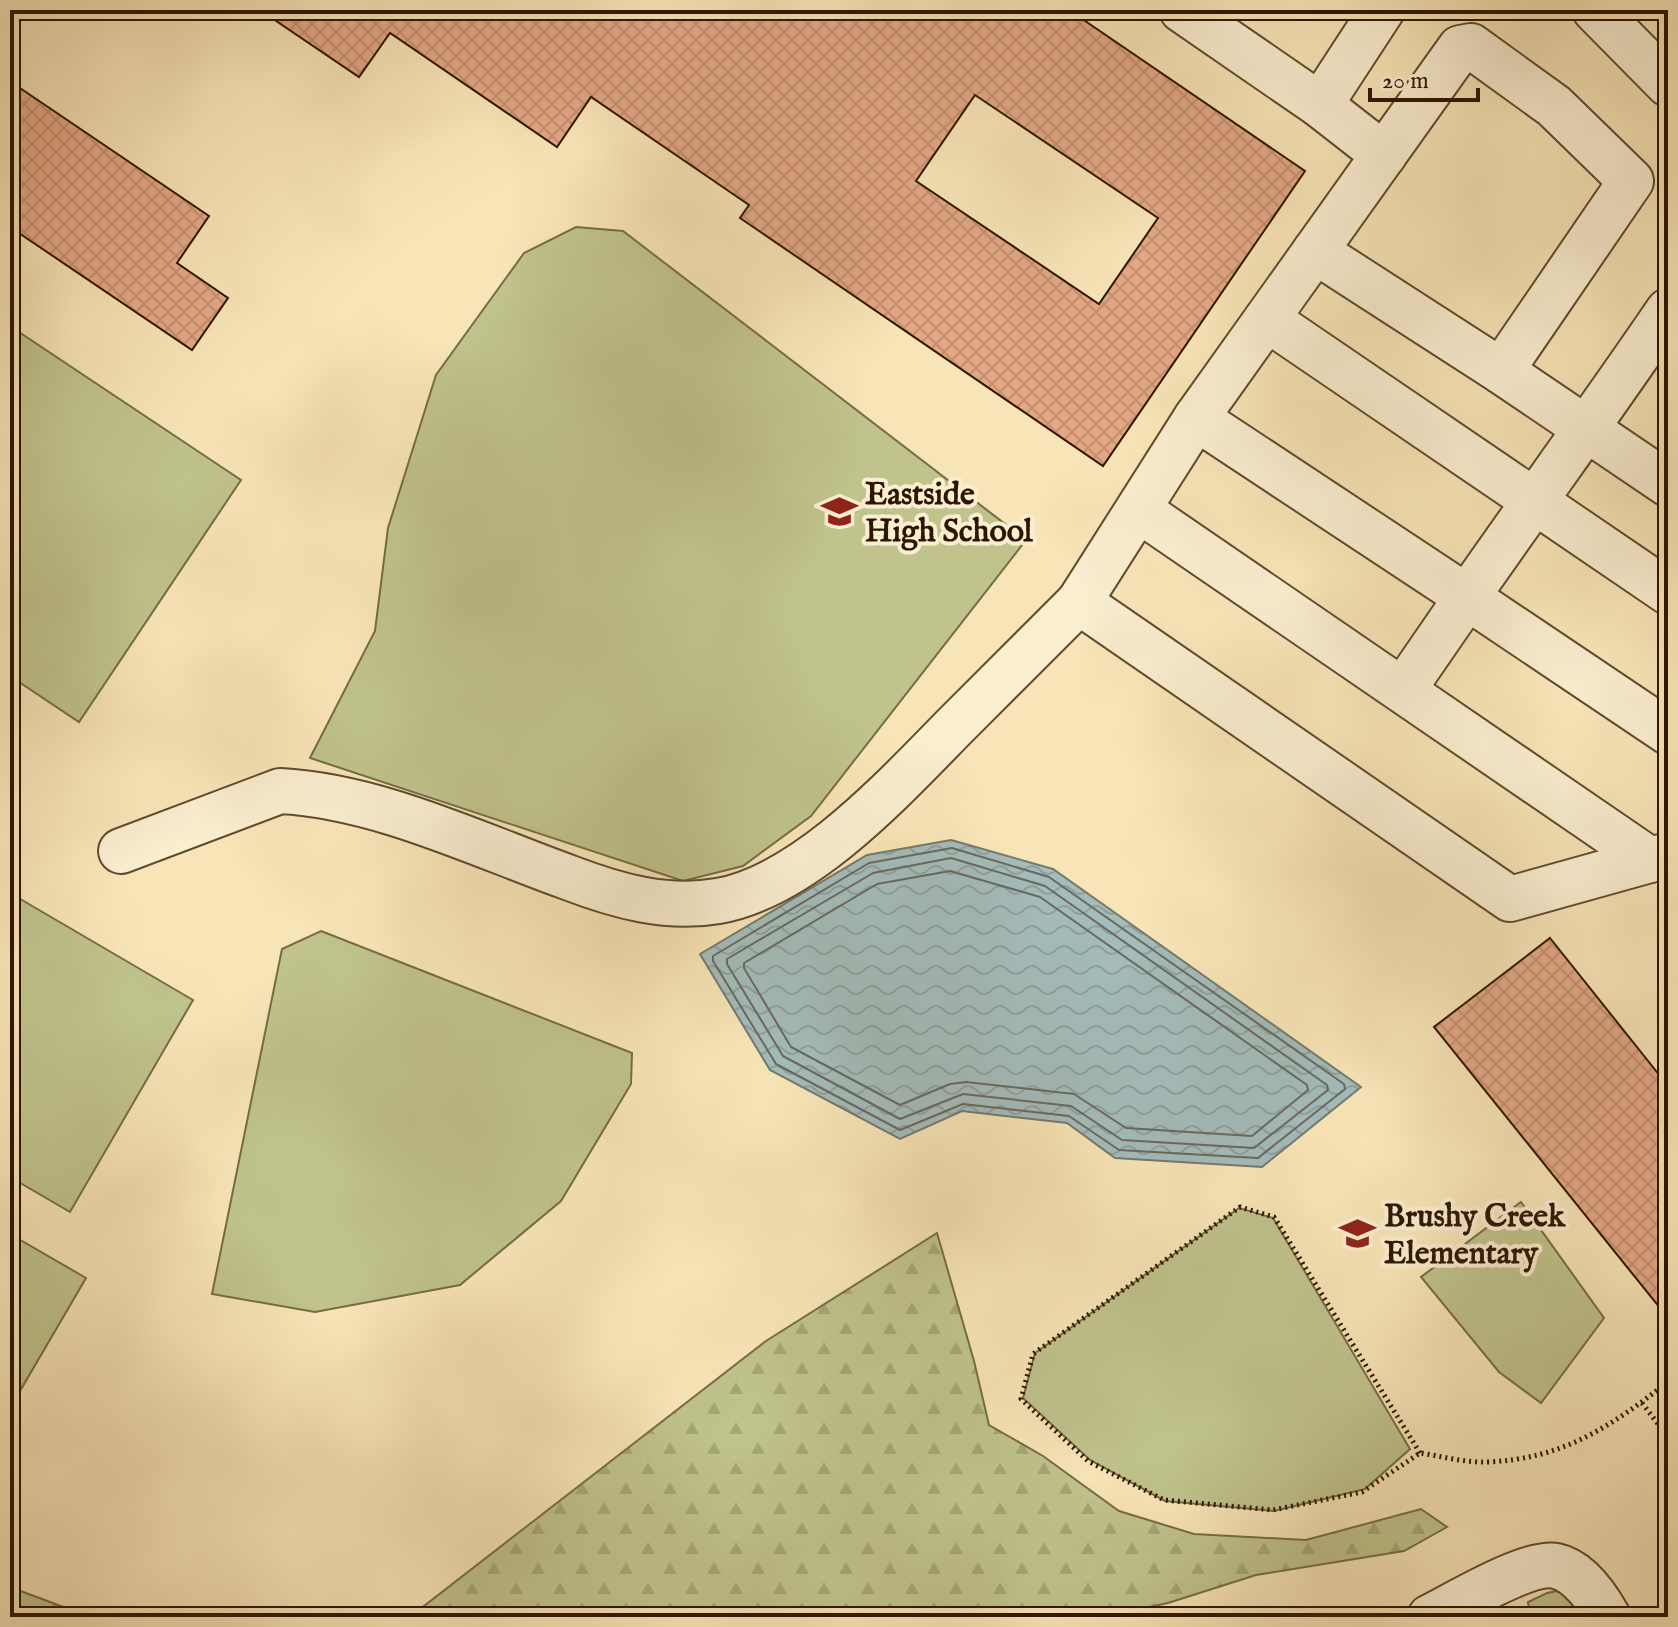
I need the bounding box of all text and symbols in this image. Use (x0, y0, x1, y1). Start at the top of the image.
scale bar (1370, 52, 1478, 102)
text: 20 m (1382, 66, 1429, 97)
place label: Eastside High School (865, 475, 1034, 553)
school or university icon: Eastside High School (820, 492, 858, 530)
place label: Brushy Creek Elementary (1384, 1197, 1566, 1275)
school or university icon: Brushy Creek Elementary (1339, 1214, 1377, 1252)

